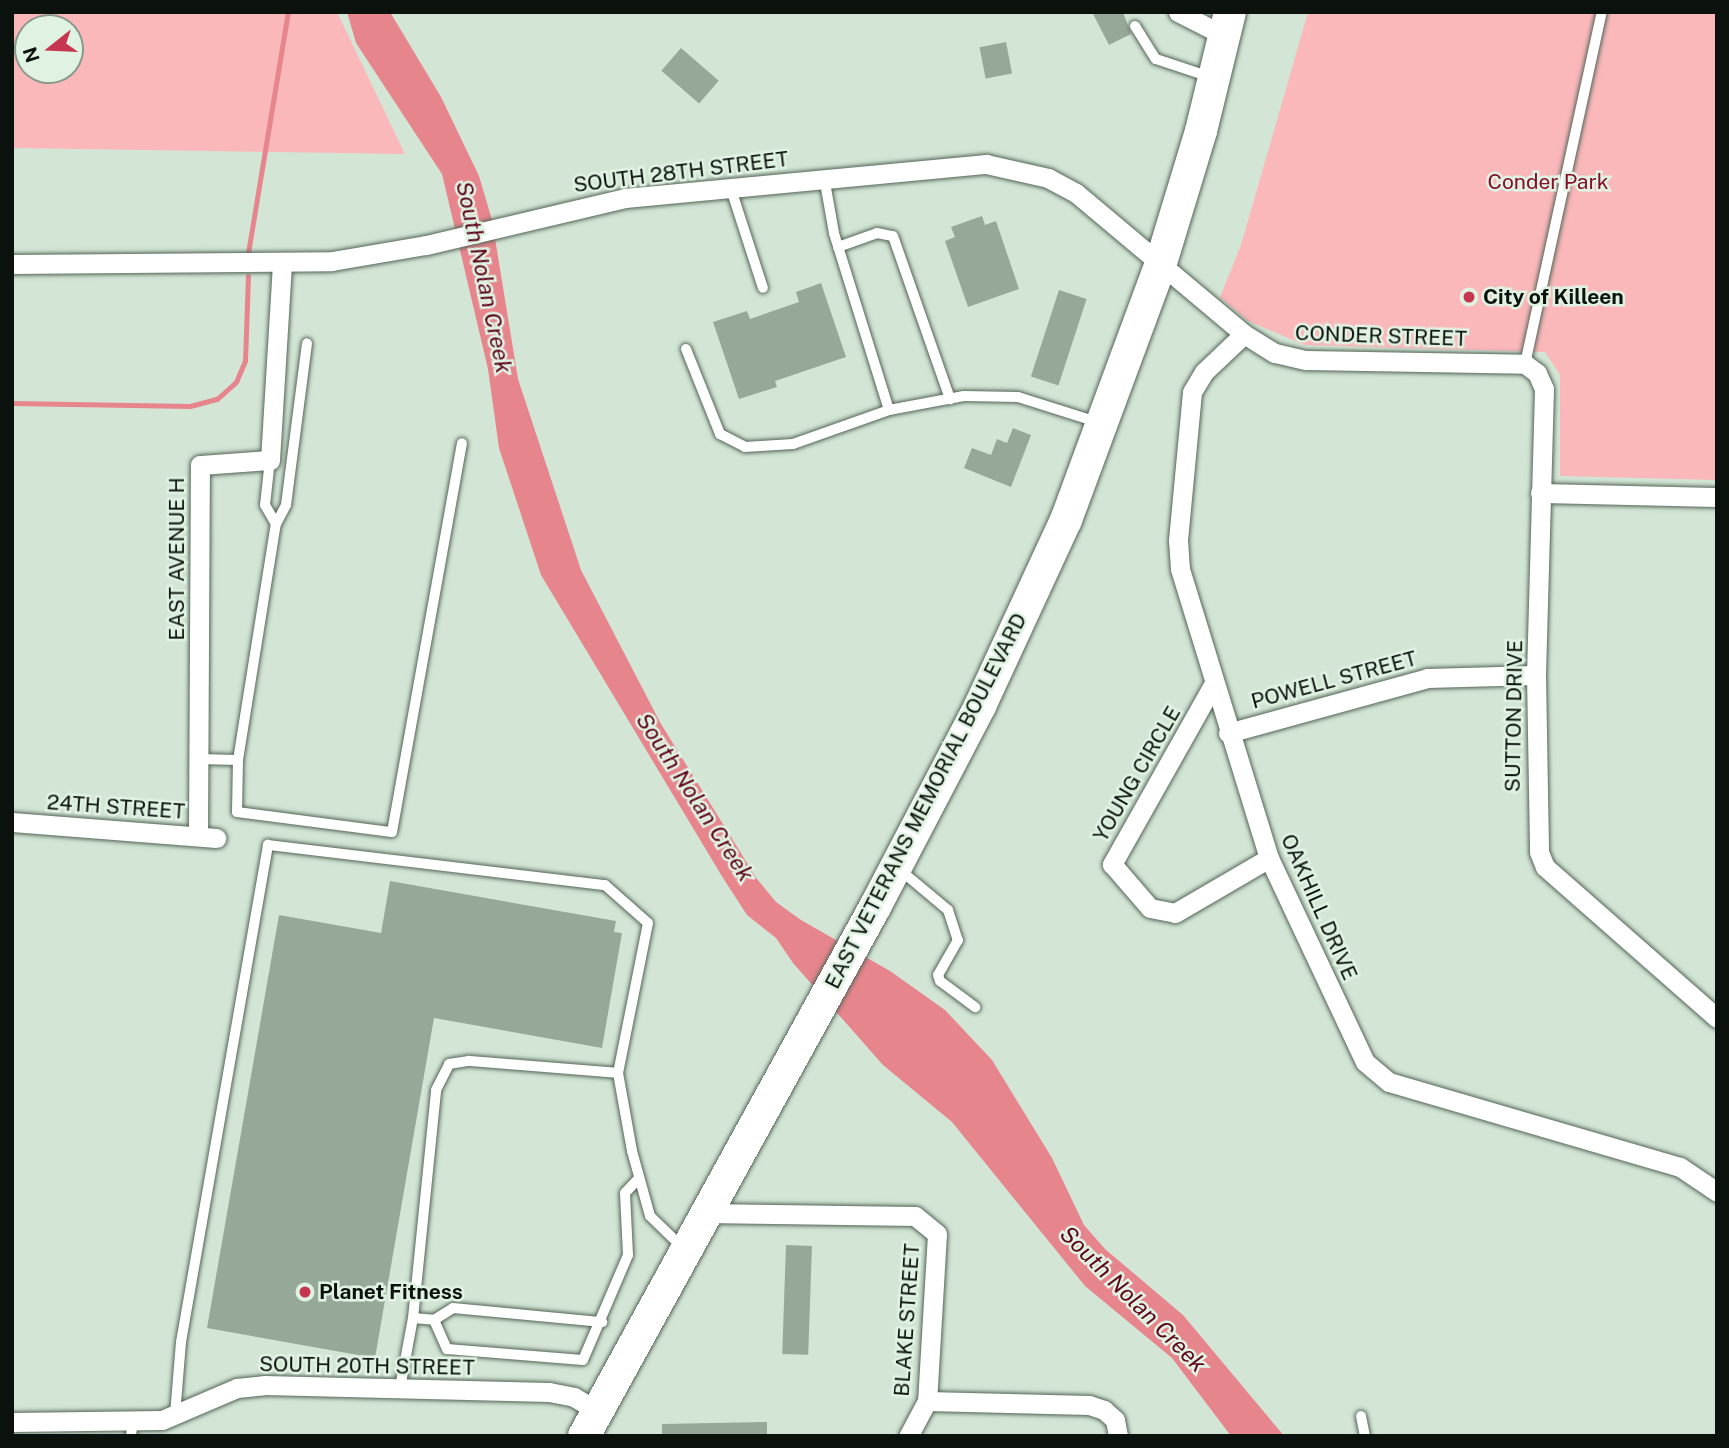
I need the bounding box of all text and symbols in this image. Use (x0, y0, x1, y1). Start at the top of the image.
north arrow (14, 14, 84, 84)
text: N (18, 44, 44, 65)
street label: SOUTH 28TH STREET (572, 146, 790, 198)
park label: Conder Park (1488, 169, 1608, 195)
water label: South Nolan Creek (450, 179, 518, 375)
place label: City of Killeen (1483, 284, 1624, 310)
marker: City of Killeen (1461, 289, 1477, 305)
street label: CONDER STREET (1295, 320, 1467, 352)
street label: EAST AVENUE H (164, 477, 190, 641)
street label: EAST VETERANS MEMORIAL BOULEVARD (820, 609, 1032, 993)
street label: SUTTON DRIVE (1500, 640, 1528, 792)
street label: POWELL STREET (1248, 646, 1420, 714)
street label: YOUNG CIRCLE (1088, 702, 1186, 846)
water label: South Nolan Creek (630, 708, 760, 886)
street label: 24TH STREET (46, 790, 186, 824)
street label: OAKHILL DRIVE (1276, 830, 1362, 984)
water label: South Nolan Creek (1054, 1220, 1212, 1378)
street label: BLAKE STREET (889, 1243, 925, 1397)
place label: Planet Fitness (319, 1279, 463, 1305)
marker: Planet Fitness (297, 1284, 313, 1300)
street label: SOUTH 20TH STREET (259, 1352, 475, 1380)

